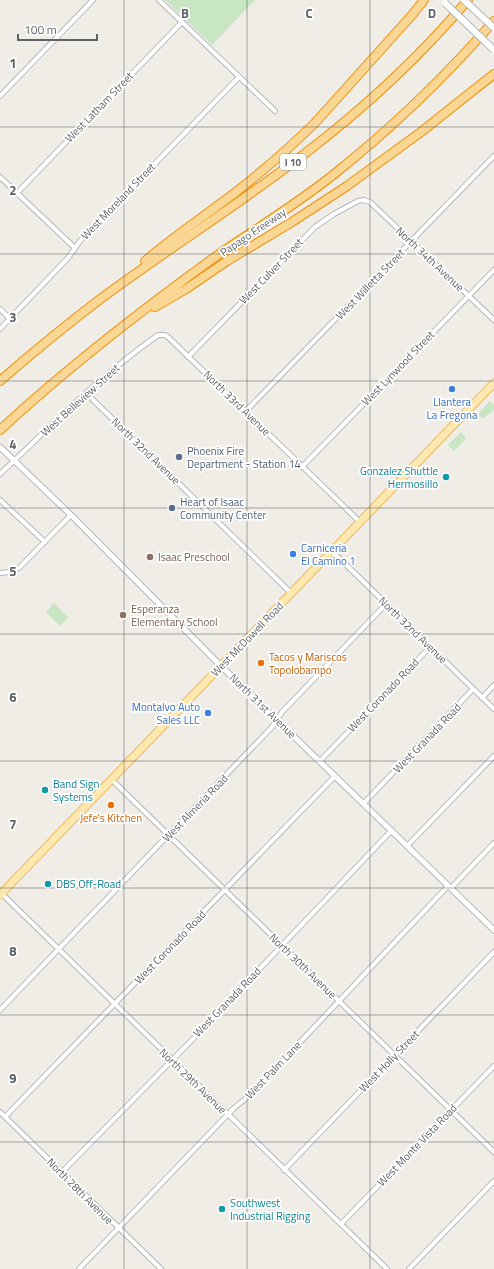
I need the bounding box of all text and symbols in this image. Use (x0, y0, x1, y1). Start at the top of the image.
text: B (181, 3, 189, 23)
text: C (305, 3, 313, 23)
text: D (428, 3, 436, 23)
scale bar (18, 16, 97, 42)
text: 100 m (24, 20, 57, 39)
text: 1 (9, 53, 17, 73)
street label: West Latham Street (61, 68, 137, 146)
road number: I 10 (280, 154, 306, 170)
street label: West Moreland Street (77, 159, 159, 243)
text: 2 (9, 180, 17, 200)
street label: Papago Freeway (217, 204, 290, 260)
street label: North 34th Avenue (392, 223, 468, 295)
street label: West Culver Street (235, 234, 307, 308)
street label: West Willetta Street (332, 245, 408, 323)
text: 3 (9, 307, 17, 327)
street label: West Lynwood Street (358, 327, 438, 409)
street label: West Belleview Street (37, 360, 123, 440)
street label: North 33rd Avenue (200, 367, 274, 440)
marker: Llantera La Fregona (447, 384, 457, 394)
place label: Llantera La Fregona (427, 394, 478, 423)
street label: North 32nd Avenue (108, 414, 184, 488)
text: 4 (9, 434, 17, 454)
place label: Phoenix Fire Department - Station 14 (187, 443, 301, 472)
marker: Phoenix Fire Department - Station 14 (174, 452, 184, 462)
place label: Gonzalez Shuttle Hermosillo (360, 463, 438, 492)
marker: Gonzalez Shuttle Hermosillo (441, 472, 451, 482)
place label: Heart of Isaac Community Center (180, 494, 267, 523)
marker: Heart of Isaac Community Center (167, 503, 177, 513)
place label: Carniceria El Camino 1 (301, 540, 355, 569)
place label: Isaac Preschool (158, 549, 230, 565)
marker: Carniceria El Camino 1 (288, 549, 298, 559)
marker: Isaac Preschool (145, 552, 155, 562)
text: 5 (9, 561, 17, 581)
street label: North 32nd Avenue (375, 593, 451, 667)
street label: West McDowell Road (207, 598, 287, 680)
place label: Esperanza Elementary School (131, 601, 218, 630)
marker: Esperanza Elementary School (118, 610, 128, 620)
place label: Tacos y Mariscos Topolobampo (269, 649, 347, 678)
street label: West Coronado Road (344, 654, 423, 735)
marker: Tacos y Mariscos Topolobampo (256, 658, 266, 668)
street label: North 31st Avenue (226, 670, 300, 742)
text: 6 (9, 687, 17, 707)
place label: Montalvo Auto Sales LLC (132, 699, 200, 728)
street label: West Granada Road (389, 699, 465, 776)
marker: Montalvo Auto Sales LLC (203, 708, 213, 718)
street label: West Almeria Road (159, 771, 232, 845)
place label: Band Sign Systems (53, 776, 99, 805)
marker: Band Sign Systems (40, 785, 50, 795)
marker: Jefe's Kitchen (106, 800, 116, 810)
place label: Jefe's Kitchen (80, 810, 142, 826)
text: 7 (9, 814, 17, 834)
place label: DBS Off-Road (56, 876, 121, 892)
marker: DBS Off-Road (43, 879, 53, 889)
street label: West Coronado Road (131, 906, 210, 987)
street label: North 30th Avenue (266, 930, 341, 1003)
text: 8 (9, 941, 17, 961)
street label: West Granada Road (189, 963, 265, 1040)
street label: West Holly Street (355, 1026, 423, 1096)
street label: West Palm Lane (241, 1037, 305, 1102)
street label: North 29th Avenue (156, 1045, 231, 1118)
text: 9 (9, 1068, 17, 1088)
street label: West Monte Vista Road (373, 1100, 461, 1190)
street label: North 28th Avenue (43, 1154, 117, 1228)
place label: Southwest Industrial Rigging (230, 1195, 311, 1224)
marker: Southwest Industrial Rigging (217, 1204, 227, 1214)

